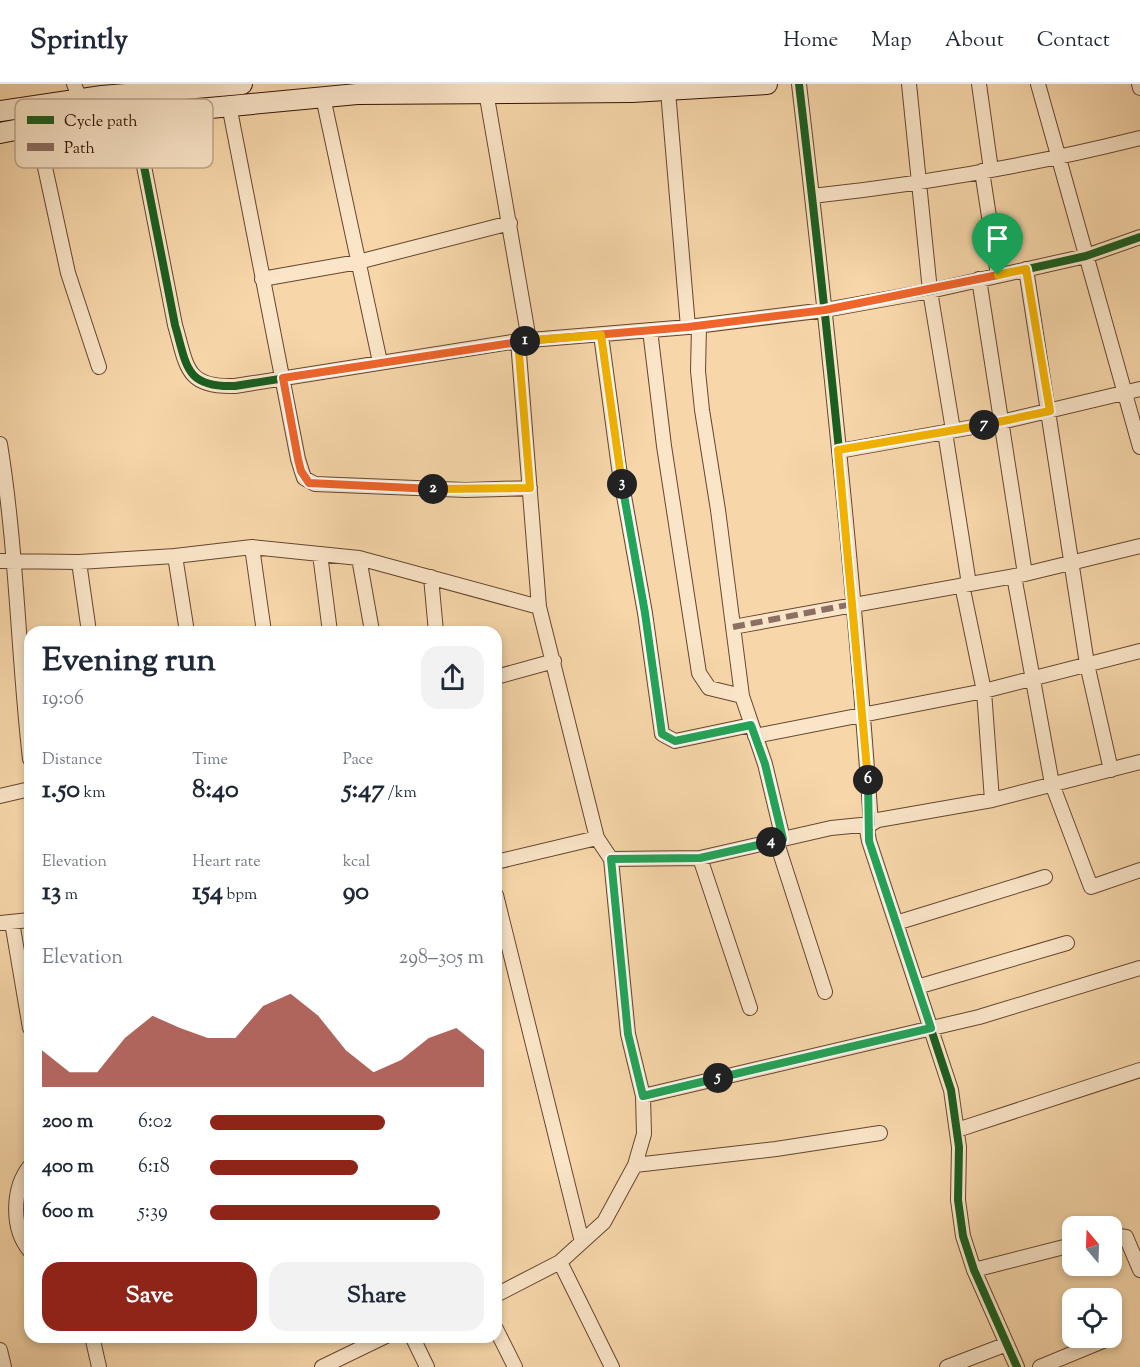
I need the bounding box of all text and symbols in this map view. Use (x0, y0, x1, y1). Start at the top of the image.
text: Sprintly (30, 21, 128, 61)
text: Home (783, 26, 838, 56)
text: Map (871, 26, 912, 56)
text: About (945, 26, 1004, 56)
text: Contact (1037, 26, 1110, 56)
legend (15, 99, 213, 168)
text: Cycle path (64, 111, 138, 134)
text: Path (64, 138, 95, 161)
pin (972, 213, 1023, 275)
icon: arrive (981, 222, 1014, 255)
pin: 1 (510, 326, 540, 356)
text: 1 (522, 329, 528, 352)
pin: 7 (969, 410, 999, 440)
text: 7 (980, 413, 988, 436)
pin: 3 (607, 469, 637, 499)
text: 3 (619, 472, 625, 495)
pin: 2 (418, 474, 448, 504)
text: 2 (429, 477, 437, 500)
text: Evening run (42, 638, 216, 686)
button: share (421, 646, 484, 709)
text: 19:06 (42, 685, 84, 714)
text: Distance (42, 749, 102, 772)
text: Time (192, 749, 228, 772)
text: Pace (343, 749, 373, 772)
pin: 6 (853, 765, 883, 795)
text: 6 (864, 768, 872, 791)
text: 1.50 (42, 772, 80, 809)
text: 8:40 (192, 772, 239, 809)
text: 5:47 (343, 772, 384, 809)
text: km (80, 782, 105, 805)
text: /km (384, 782, 417, 805)
pin: 4 (756, 827, 786, 857)
text: 4 (767, 830, 775, 853)
text: Elevation (42, 851, 107, 874)
text: Heart rate (192, 851, 261, 874)
text: kcal (343, 851, 370, 874)
text: 13 (42, 874, 61, 911)
text: 154 (192, 874, 223, 911)
text: 90 (343, 874, 369, 911)
text: m (61, 884, 78, 907)
text: bpm (223, 884, 257, 907)
text: Elevation (42, 944, 123, 973)
text: 298–305 m (399, 944, 484, 973)
pin: 5 (703, 1063, 733, 1093)
text: 5 (715, 1066, 721, 1089)
text: 200 m (42, 1108, 93, 1137)
text: 6:02 (138, 1108, 172, 1137)
text: 400 m (42, 1153, 94, 1182)
text: 6:18 (138, 1153, 170, 1182)
text: 600 m (42, 1198, 94, 1227)
text: 5:39 (138, 1198, 168, 1227)
north arrow (1062, 1216, 1122, 1276)
map controls (1062, 1216, 1122, 1348)
button: Save (42, 1262, 257, 1331)
button: Share (269, 1262, 484, 1331)
button: locate (1062, 1288, 1122, 1348)

